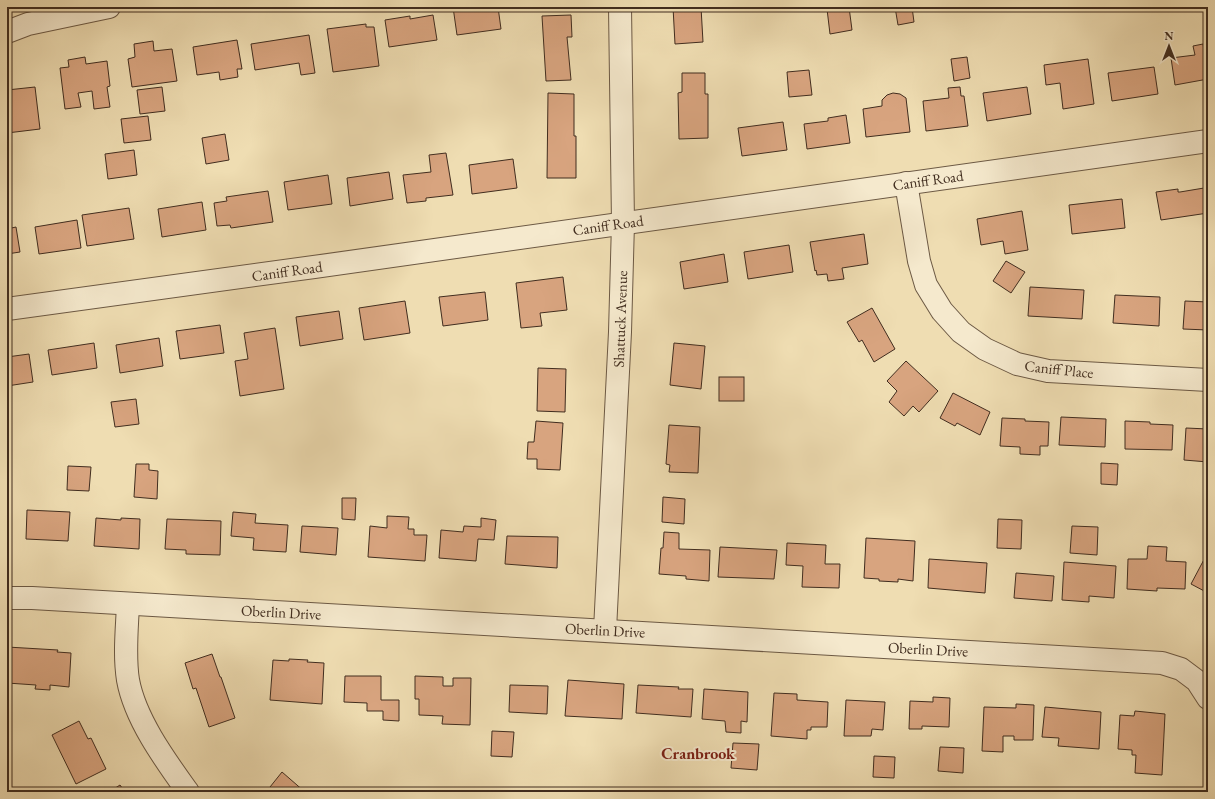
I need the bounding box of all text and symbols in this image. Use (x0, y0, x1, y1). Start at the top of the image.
north arrow (1149, 26, 1189, 66)
text: N (1165, 29, 1174, 43)
street label: Caniff Road (891, 166, 965, 194)
street label: Caniff Road (571, 211, 645, 239)
street label: Caniff Road (250, 257, 324, 285)
street label: Shattuck Avenue (609, 270, 631, 368)
street label: Caniff Place (1024, 356, 1095, 382)
street label: Oberlin Drive (240, 600, 322, 624)
street label: Oberlin Drive (564, 618, 646, 642)
street label: Oberlin Drive (887, 637, 969, 661)
district label: Cranbrook (661, 743, 735, 764)

